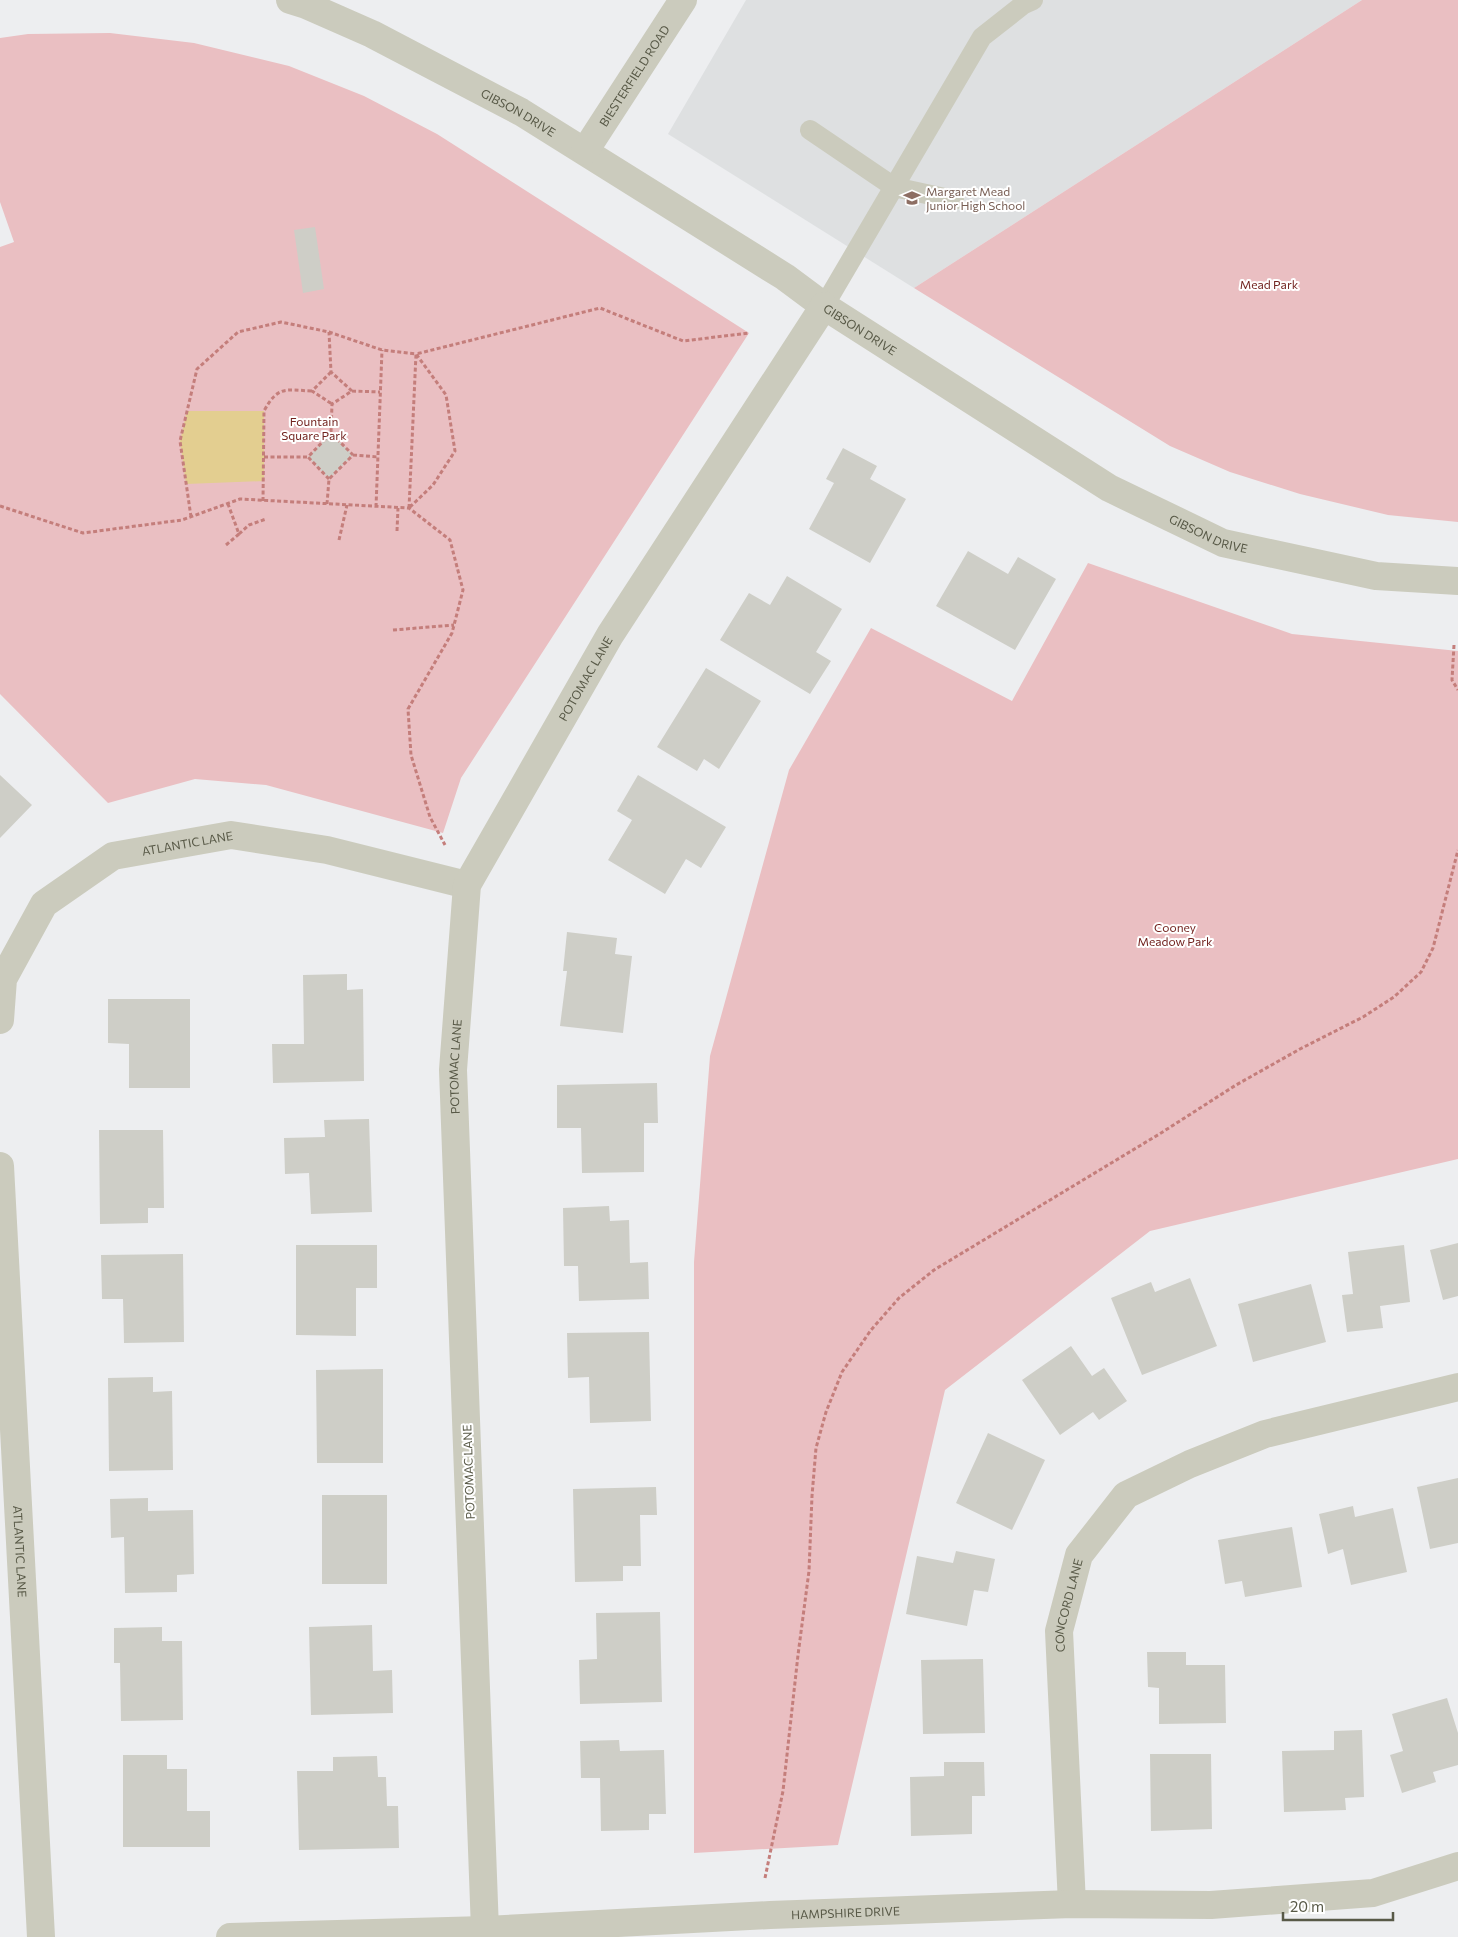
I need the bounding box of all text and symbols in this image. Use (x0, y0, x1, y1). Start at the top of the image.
street label: BIESTERFIELD ROAD (596, 22, 672, 129)
street label: GIBSON DRIVE (479, 85, 559, 139)
place label: Margaret Mead Junior High School (926, 184, 1025, 213)
school or university icon: Margaret Mead Junior High School (902, 188, 922, 208)
park label: Mead Park (1240, 277, 1299, 291)
street label: GIBSON DRIVE (821, 301, 899, 358)
park label: Fountain Square Park (281, 414, 347, 442)
street label: GIBSON DRIVE (1167, 511, 1249, 555)
street label: POTOMAC LANE (555, 634, 615, 723)
street label: ATLANTIC LANE (141, 828, 234, 858)
park label: Cooney Meadow Park (1138, 920, 1213, 948)
street label: POTOMAC LANE (446, 1019, 464, 1114)
street label: POTOMAC LANE (459, 1424, 477, 1520)
street label: ATLANTIC LANE (11, 1505, 30, 1598)
street label: CONCORD LANE (1051, 1557, 1085, 1652)
scale bar (1283, 1890, 1393, 1922)
text: 20 m (1290, 1897, 1324, 1915)
street label: HAMPSHIRE DRIVE (791, 1903, 900, 1921)

